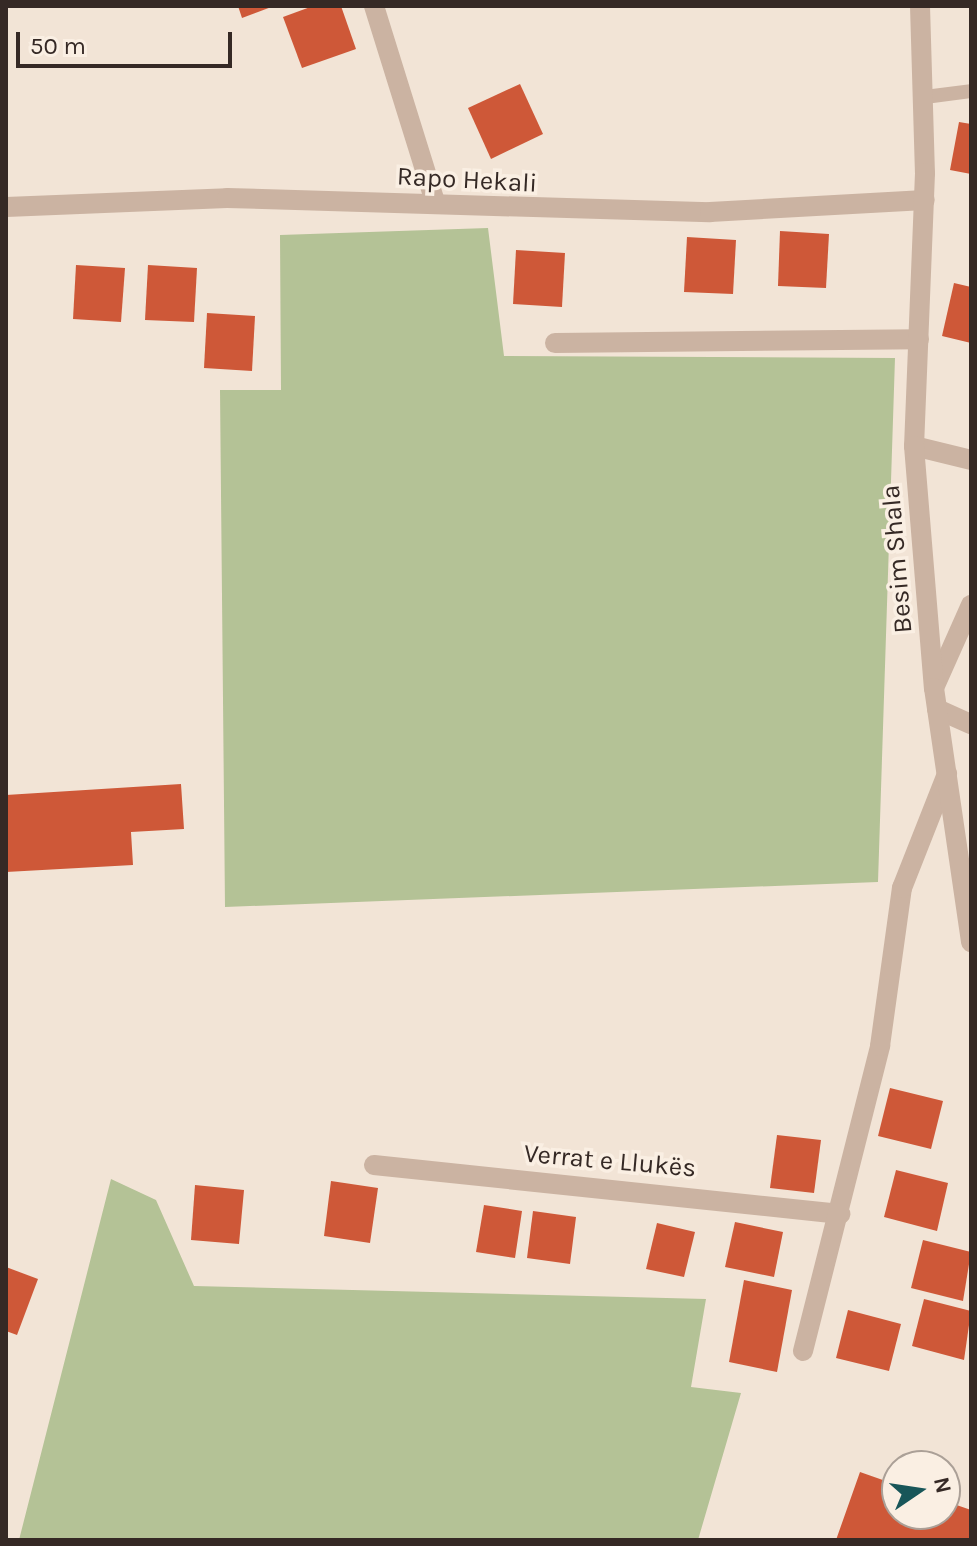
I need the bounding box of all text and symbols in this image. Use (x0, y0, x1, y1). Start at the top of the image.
scale bar (20, 16, 236, 66)
text: 50 m (30, 32, 86, 60)
street label: Rapo Hekali (396, 161, 538, 199)
street label: Besim Shala (875, 484, 919, 634)
street label: Verrat e Llukës (523, 1138, 697, 1184)
north arrow (881, 1450, 961, 1530)
text: N (928, 1474, 957, 1496)

